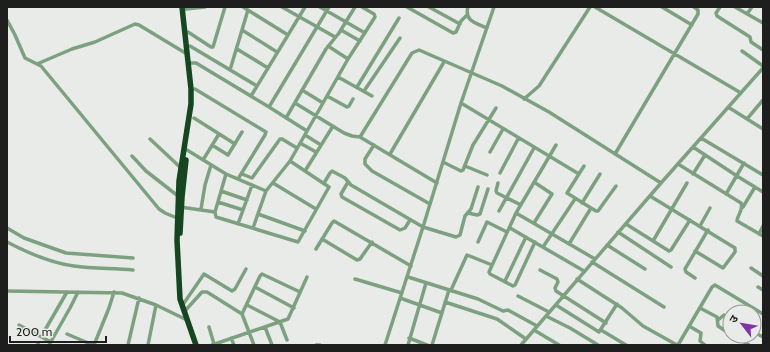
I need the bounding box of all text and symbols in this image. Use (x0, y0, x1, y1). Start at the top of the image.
north arrow (722, 304, 762, 344)
text: उ (726, 312, 741, 325)
scale bar (10, 318, 106, 344)
text: 200 m (16, 324, 52, 339)

